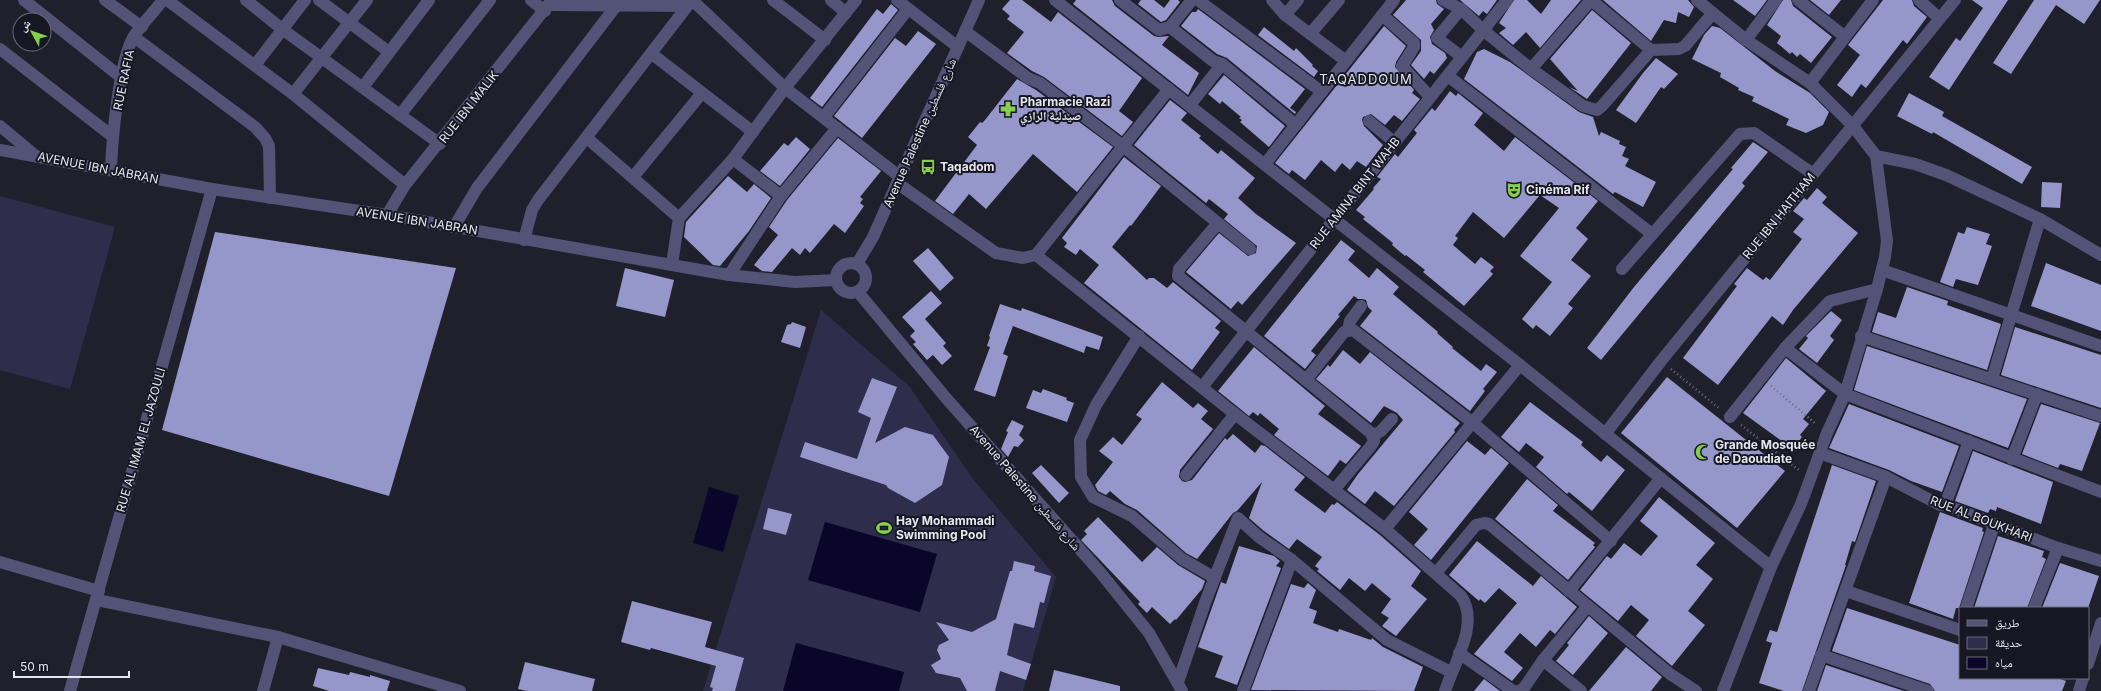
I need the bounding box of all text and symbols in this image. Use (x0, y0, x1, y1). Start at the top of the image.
north arrow (12, 12, 52, 52)
text: ش (15, 16, 34, 35)
street label: RUE RAFIA (110, 48, 137, 112)
street label: Avenue Palestine شارع فلسطين (880, 56, 960, 210)
street label: RUE IBN MALIK (436, 67, 502, 146)
district label: TAQADDOUM (1319, 71, 1413, 87)
place label: Pharmacie Razi صيدلية الرازي (1020, 94, 1110, 126)
pharmacy icon: Pharmacie Razi صيدلية الرازي (999, 100, 1017, 118)
street label: RUE AMINA BINT WAHB (1306, 134, 1403, 252)
street label: AVENUE IBN JABRAN (36, 148, 160, 187)
bus stop icon: Taqadom (919, 158, 937, 176)
place label: Taqadom (940, 159, 995, 174)
street label: RUE IBN HAITHAM (1739, 169, 1818, 262)
theatre icon: Cinéma Rif (1505, 181, 1523, 199)
place label: Cinéma Rif (1526, 182, 1590, 197)
street label: AVENUE IBN JABRAN (355, 203, 479, 238)
street label: RUE AL IMAM EL JAZOULI (113, 366, 168, 514)
street label: Avenue Palestine شارع فلسطين (966, 422, 1084, 554)
place label: Grande Mosquée de Daoudiate (1715, 437, 1815, 466)
mosque icon: Grande Mosquée de Daoudiate (1694, 443, 1712, 461)
street label: RUE AL BOUKHARI (1928, 492, 2034, 545)
place label: Hay Mohammadi Swimming Pool (896, 513, 994, 542)
sports icon: Hay Mohammadi Swimming Pool (875, 519, 893, 537)
legend (1959, 607, 2089, 679)
text: طريق (1995, 615, 2020, 630)
text: حديقة (1995, 635, 2023, 650)
scale bar (14, 653, 129, 679)
text: مياه (1995, 655, 2013, 670)
text: 50 m (20, 659, 49, 674)

